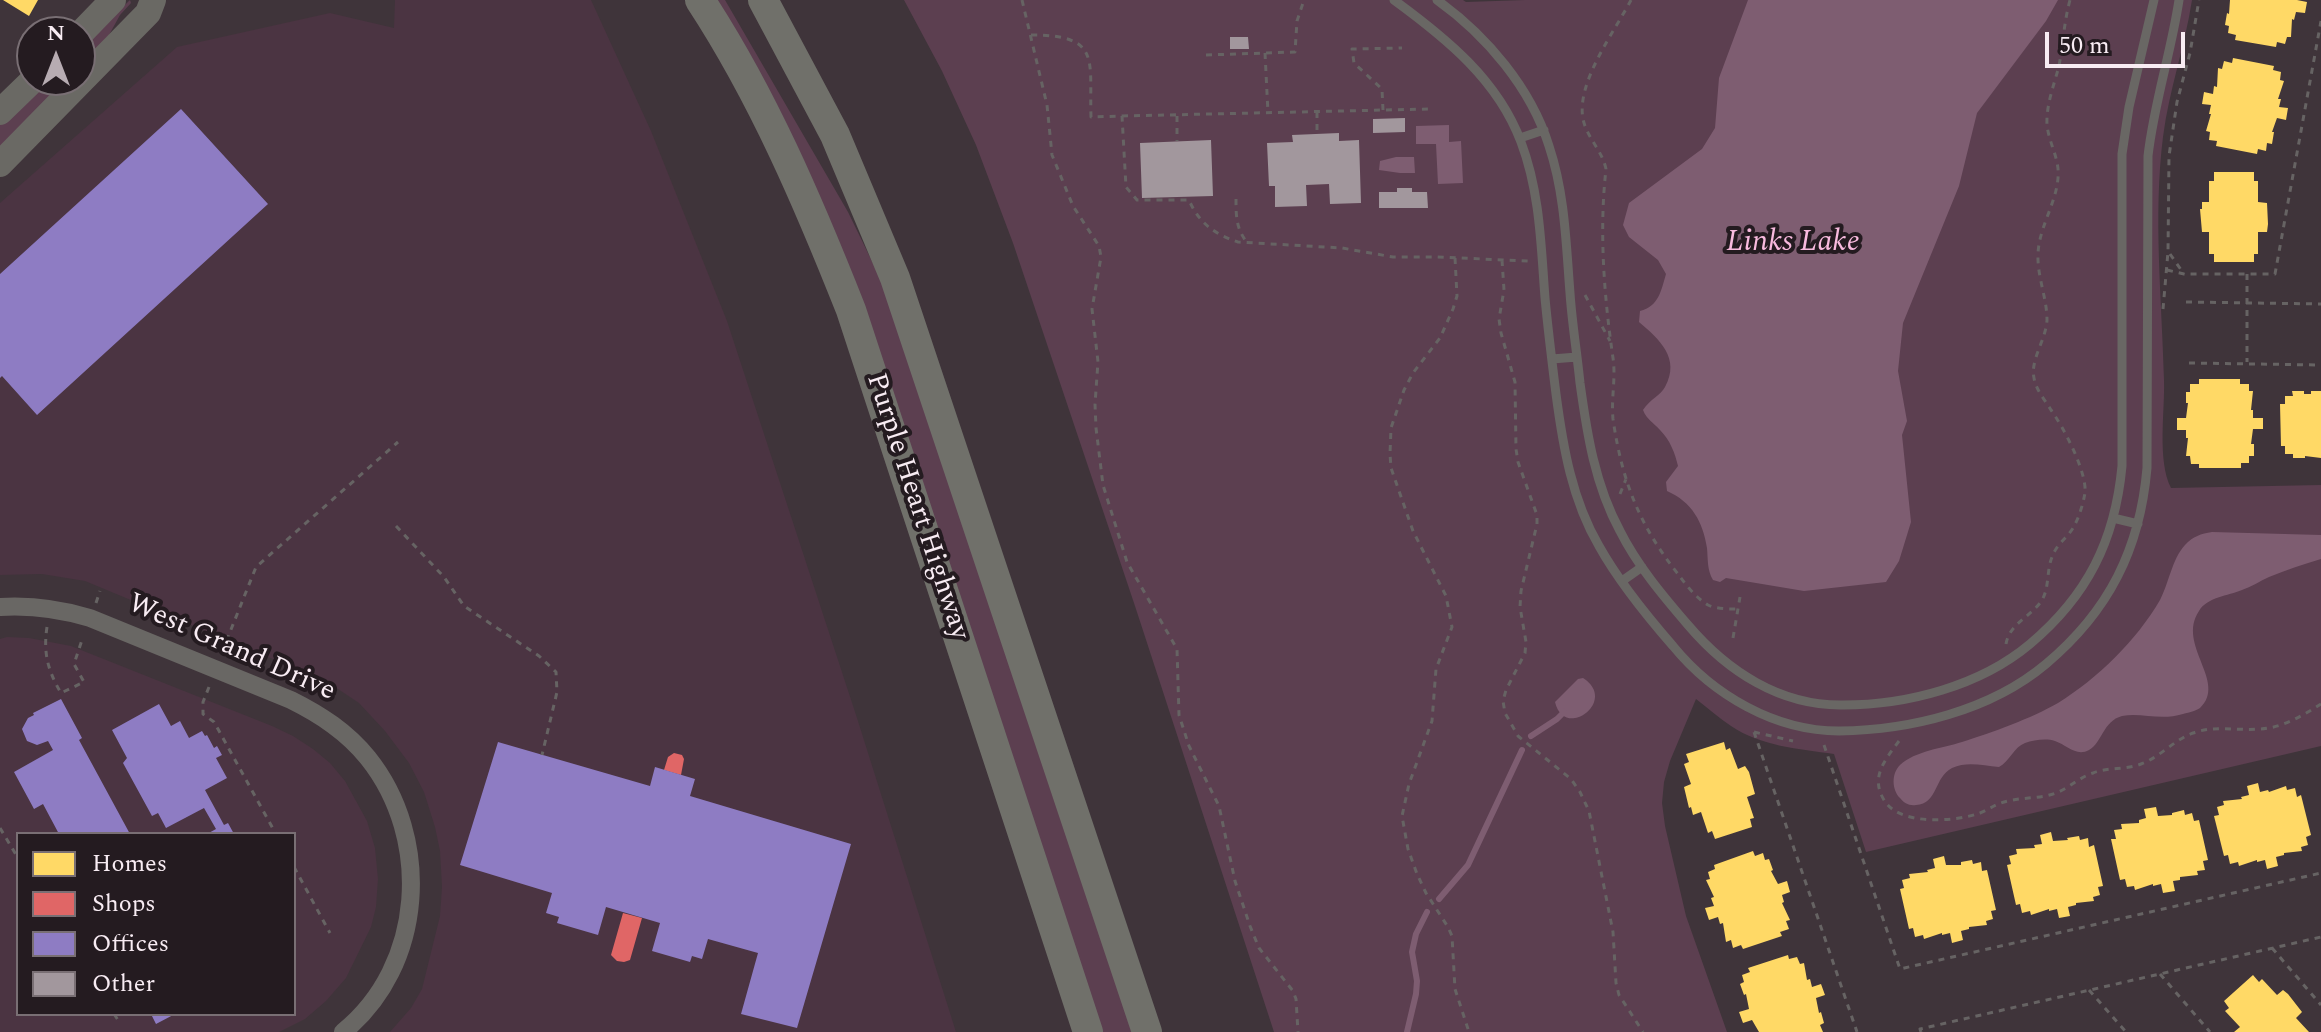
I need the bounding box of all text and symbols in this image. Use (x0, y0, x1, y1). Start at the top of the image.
north arrow (16, 16, 96, 96)
scale bar (2049, 16, 2189, 66)
text: N (47, 17, 65, 50)
text: 50 m (2059, 28, 2110, 64)
water label: Links Lake (1726, 226, 1860, 262)
street label: Purple Heart Highway (857, 370, 975, 644)
street label: West Grand Drive (122, 588, 340, 710)
legend (16, 832, 296, 1016)
text: Homes (92, 846, 167, 882)
text: Shops (92, 886, 156, 922)
text: Offices (92, 926, 169, 962)
text: Other (92, 966, 155, 1002)

